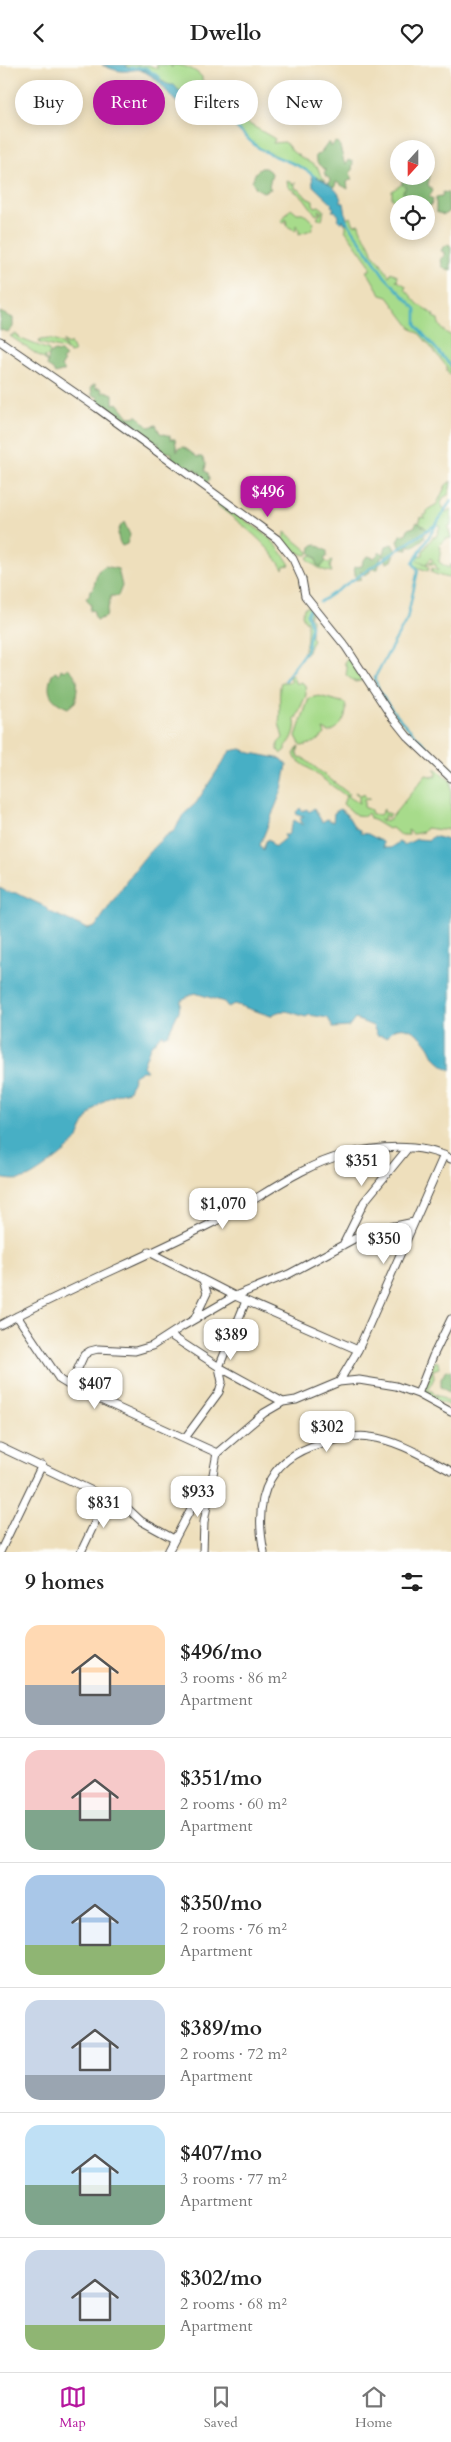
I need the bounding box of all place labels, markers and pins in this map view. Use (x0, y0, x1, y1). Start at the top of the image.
pin: $496 (238, 475, 298, 518)
pin: $351 (332, 1145, 392, 1187)
pin: $1,070 (182, 1187, 264, 1230)
pin: $350 (354, 1223, 414, 1265)
pin: $389 (201, 1319, 261, 1361)
pin: $407 (65, 1367, 125, 1410)
pin: $302 (297, 1411, 357, 1453)
pin: $933 (168, 1475, 228, 1518)
pin: $831 (74, 1487, 134, 1529)

